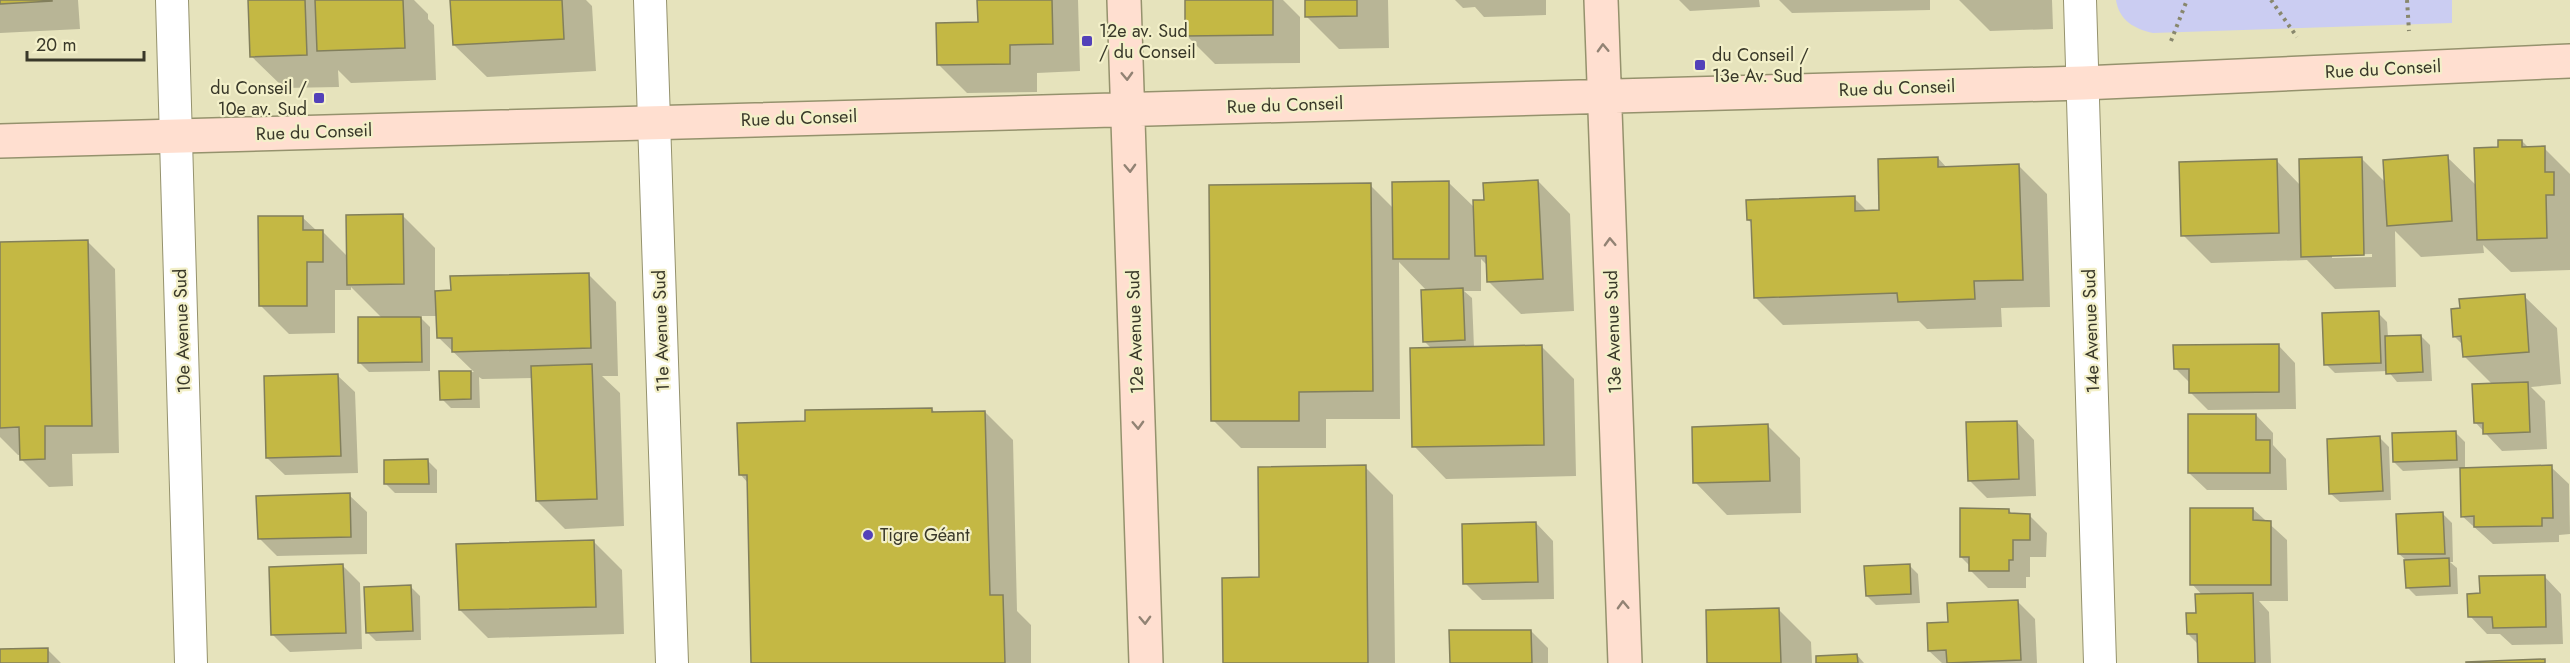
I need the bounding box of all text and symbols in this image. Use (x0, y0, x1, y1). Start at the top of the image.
place label: 12e av. Sud / du Conseil (1099, 18, 1196, 65)
scale bar (27, 24, 144, 62)
text: 20 m (36, 32, 76, 58)
marker: 12e av. Sud / du Conseil (1080, 34, 1094, 48)
place label: du Conseil / 13e Av. Sud (1712, 42, 1809, 89)
one-way arrow (1597, 44, 1609, 53)
street label: Rue du Conseil (2324, 53, 2442, 85)
marker: du Conseil / 13e Av. Sud (1693, 58, 1707, 72)
one-way arrow (1120, 71, 1133, 80)
street label: Rue du Conseil (1838, 73, 1956, 103)
place label: du Conseil / 10e av. Sud (210, 75, 307, 122)
street label: Rue du Conseil (1226, 90, 1344, 120)
marker: du Conseil / 10e av. Sud (312, 91, 326, 105)
street label: Rue du Conseil (740, 103, 858, 133)
street label: Rue du Conseil (255, 117, 373, 147)
one-way arrow (1123, 163, 1136, 172)
one-way arrow (1604, 237, 1616, 246)
street label: 10e Avenue Sud (167, 268, 197, 394)
street label: 14e Avenue Sud (2076, 268, 2106, 394)
street label: 11e Avenue Sud (646, 270, 676, 392)
street label: 12e Avenue Sud (1120, 270, 1150, 394)
street label: 13e Avenue Sud (1598, 270, 1628, 394)
one-way arrow (1131, 421, 1144, 430)
place label: Tigre Géant (880, 522, 970, 548)
marker: Tigre Géant (861, 528, 875, 542)
one-way arrow (1617, 600, 1629, 609)
one-way arrow (1139, 616, 1151, 625)

